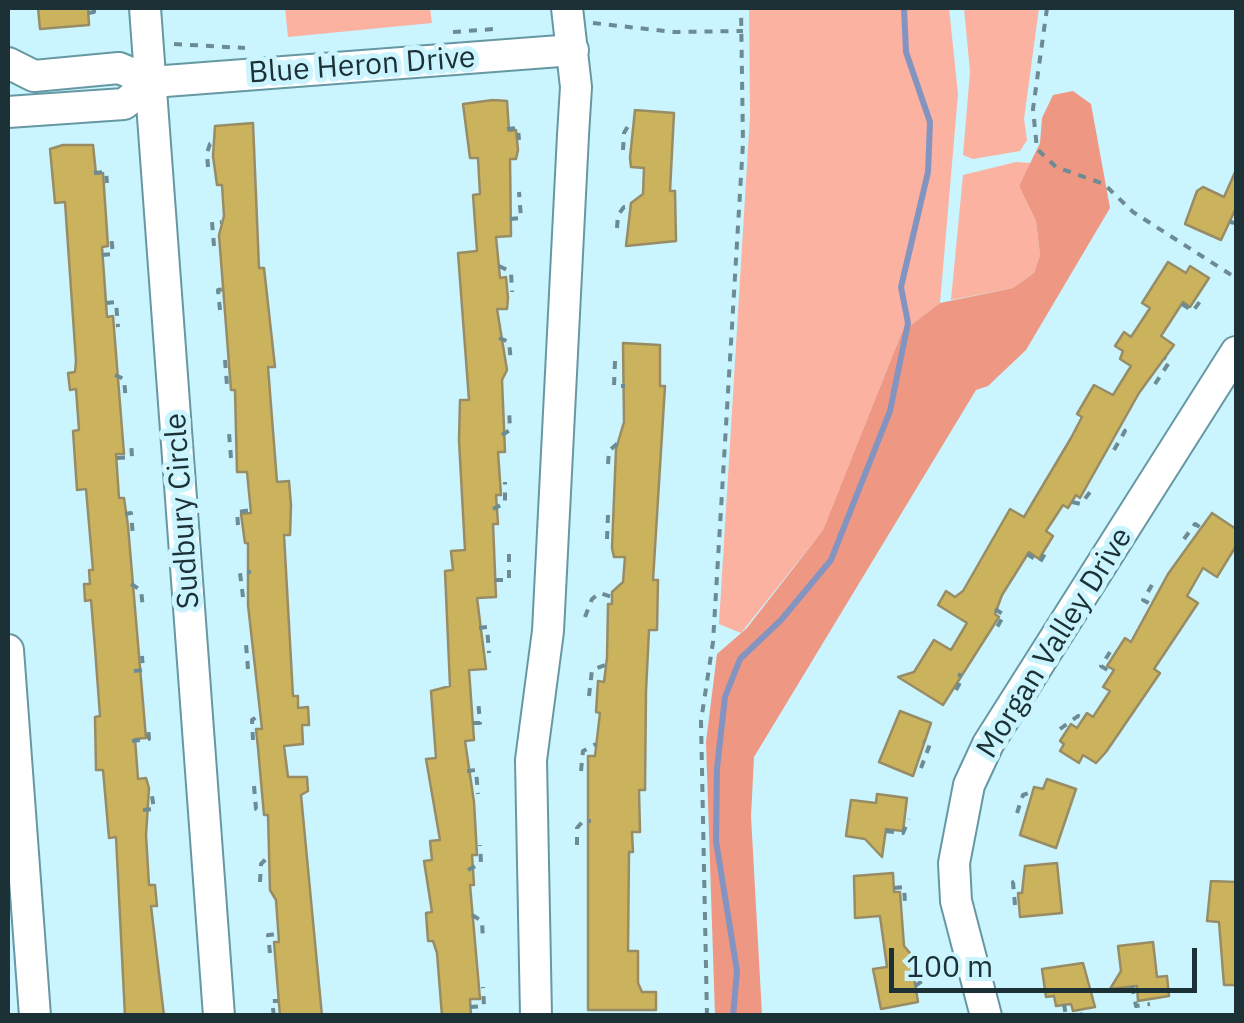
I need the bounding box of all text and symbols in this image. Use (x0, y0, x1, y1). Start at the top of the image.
street label: Blue Heron Drive (247, 40, 477, 92)
street label: Sudbury Circle (158, 412, 208, 610)
street label: Morgan Valley Drive (970, 521, 1140, 765)
scale bar (894, 928, 1202, 990)
text: 100 m (906, 946, 993, 985)

